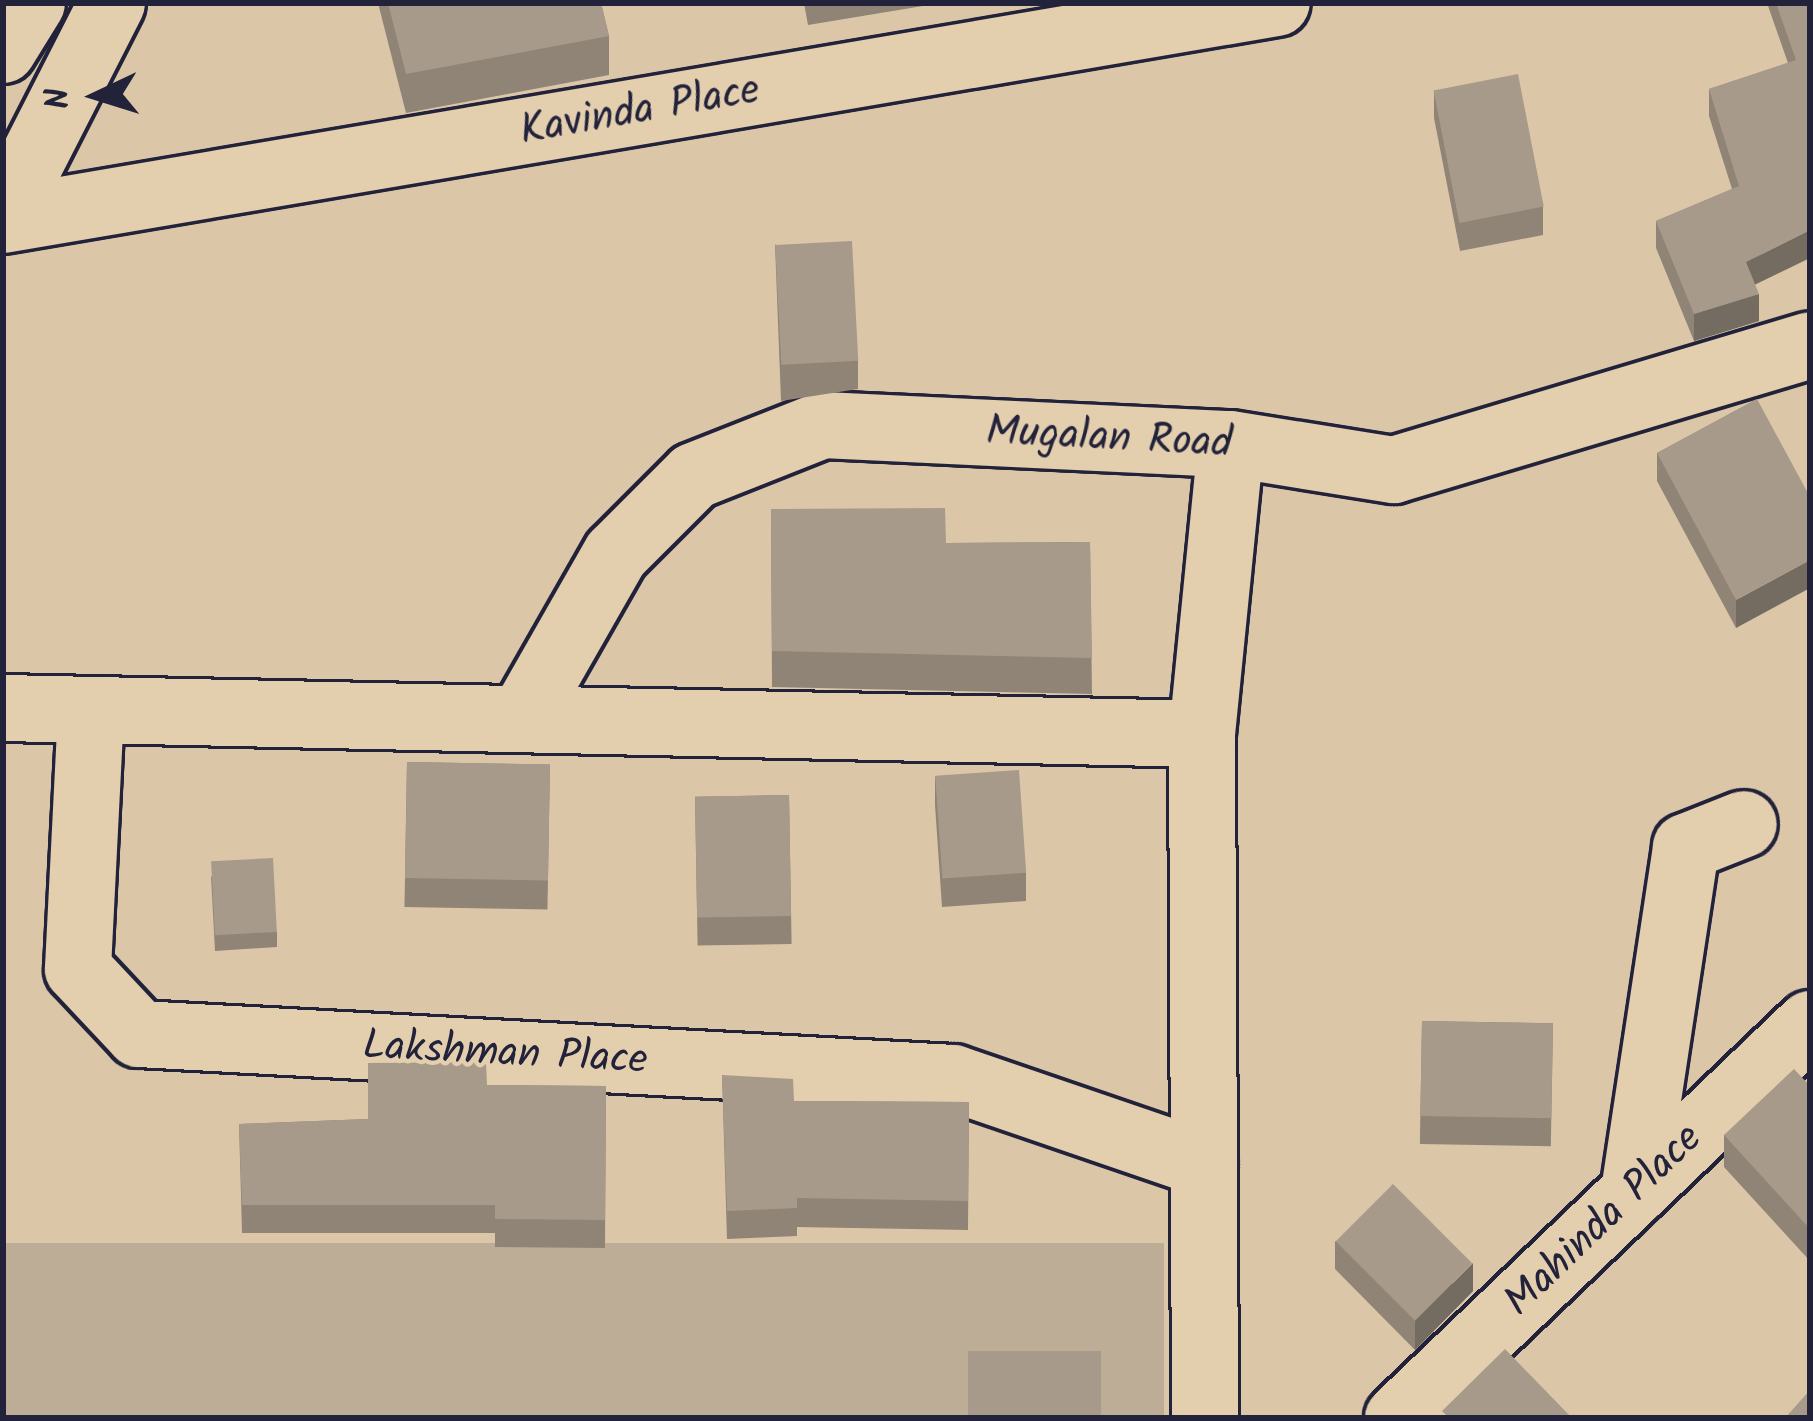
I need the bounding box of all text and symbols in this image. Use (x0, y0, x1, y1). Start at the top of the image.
north arrow (36, 36, 156, 156)
street label: Kavinda Place (516, 66, 764, 158)
text: N (32, 86, 87, 111)
street label: Mugalan Road (985, 407, 1233, 471)
street label: Lakshman Place (361, 1021, 649, 1087)
street label: Mahinda Place (1495, 1114, 1713, 1328)

